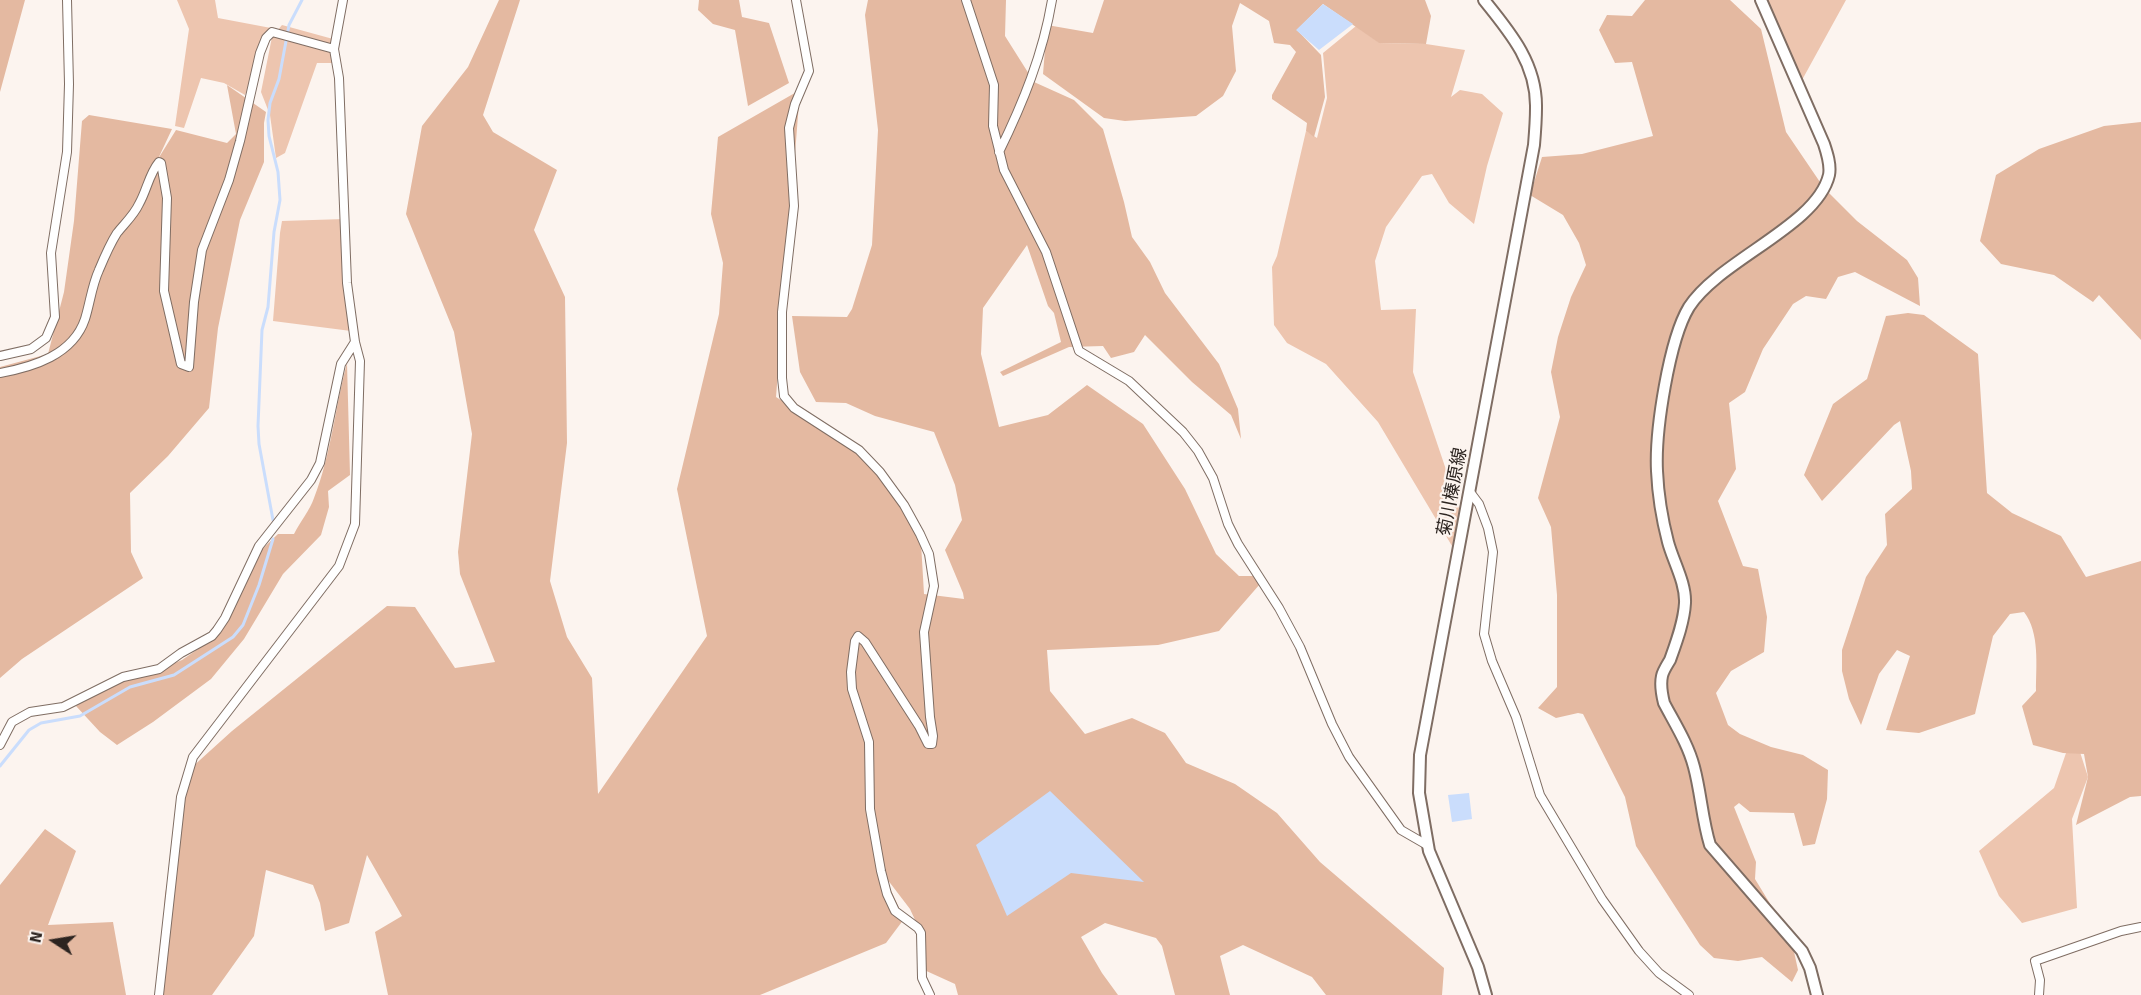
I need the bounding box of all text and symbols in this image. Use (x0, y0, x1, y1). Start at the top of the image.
street label: 菊川榛原線 (1434, 446, 1472, 538)
north arrow (24, 911, 84, 971)
text: N (25, 930, 47, 945)

